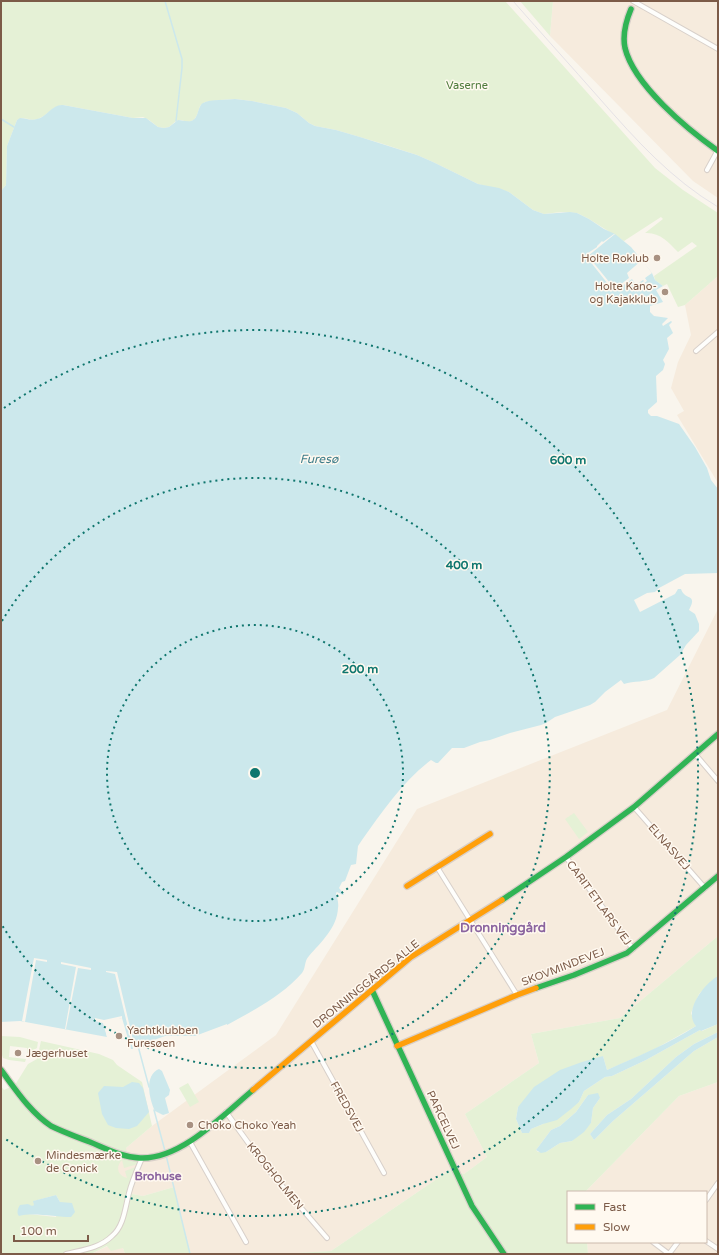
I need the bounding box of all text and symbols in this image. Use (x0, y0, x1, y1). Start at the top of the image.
park label: Vaserne (446, 79, 488, 92)
place label: Holte Roklub (581, 252, 649, 265)
marker: Holte Roklub (652, 253, 662, 263)
place label: Holte Kano- og Kajakklub (590, 280, 657, 306)
marker: Holte Kano- og Kajakklub (660, 287, 670, 297)
water label: Furesø (300, 452, 339, 466)
text: 600 m (550, 453, 586, 467)
text: 400 m (446, 558, 482, 572)
text: 200 m (342, 662, 378, 676)
centre of rings (248, 766, 262, 780)
street label: ELNASVEJ (645, 821, 693, 873)
street label: CARIT ETLARS VEJ (564, 858, 634, 948)
district label: Dronninggård (460, 920, 546, 936)
street label: DRONNINGGÅRDS ALLE (310, 936, 422, 1031)
street label: SKOVMINDEVEJ (520, 945, 606, 989)
place label: Yachtklubben Furesøen (127, 1024, 198, 1050)
marker: Yachtklubben Furesøen (114, 1031, 124, 1041)
place label: Jægerhuset (26, 1047, 88, 1060)
marker: Jægerhuset (13, 1048, 23, 1058)
street label: FREDSVEJ (328, 1079, 366, 1135)
street label: PARCELVEJ (424, 1089, 462, 1151)
place label: Choko Choko Yeah (198, 1119, 296, 1132)
marker: Choko Choko Yeah (185, 1120, 195, 1130)
street label: KROGHOLMEN (244, 1140, 306, 1212)
place label: Mindesmærke de Conick (46, 1149, 121, 1175)
marker: Mindesmærke de Conick (33, 1156, 43, 1166)
district label: Brohuse (134, 1169, 182, 1183)
legend (567, 1191, 707, 1243)
text: Fast (603, 1200, 627, 1214)
scale bar (14, 1217, 88, 1243)
text: Slow (603, 1220, 630, 1234)
text: 100 m (20, 1224, 57, 1238)

